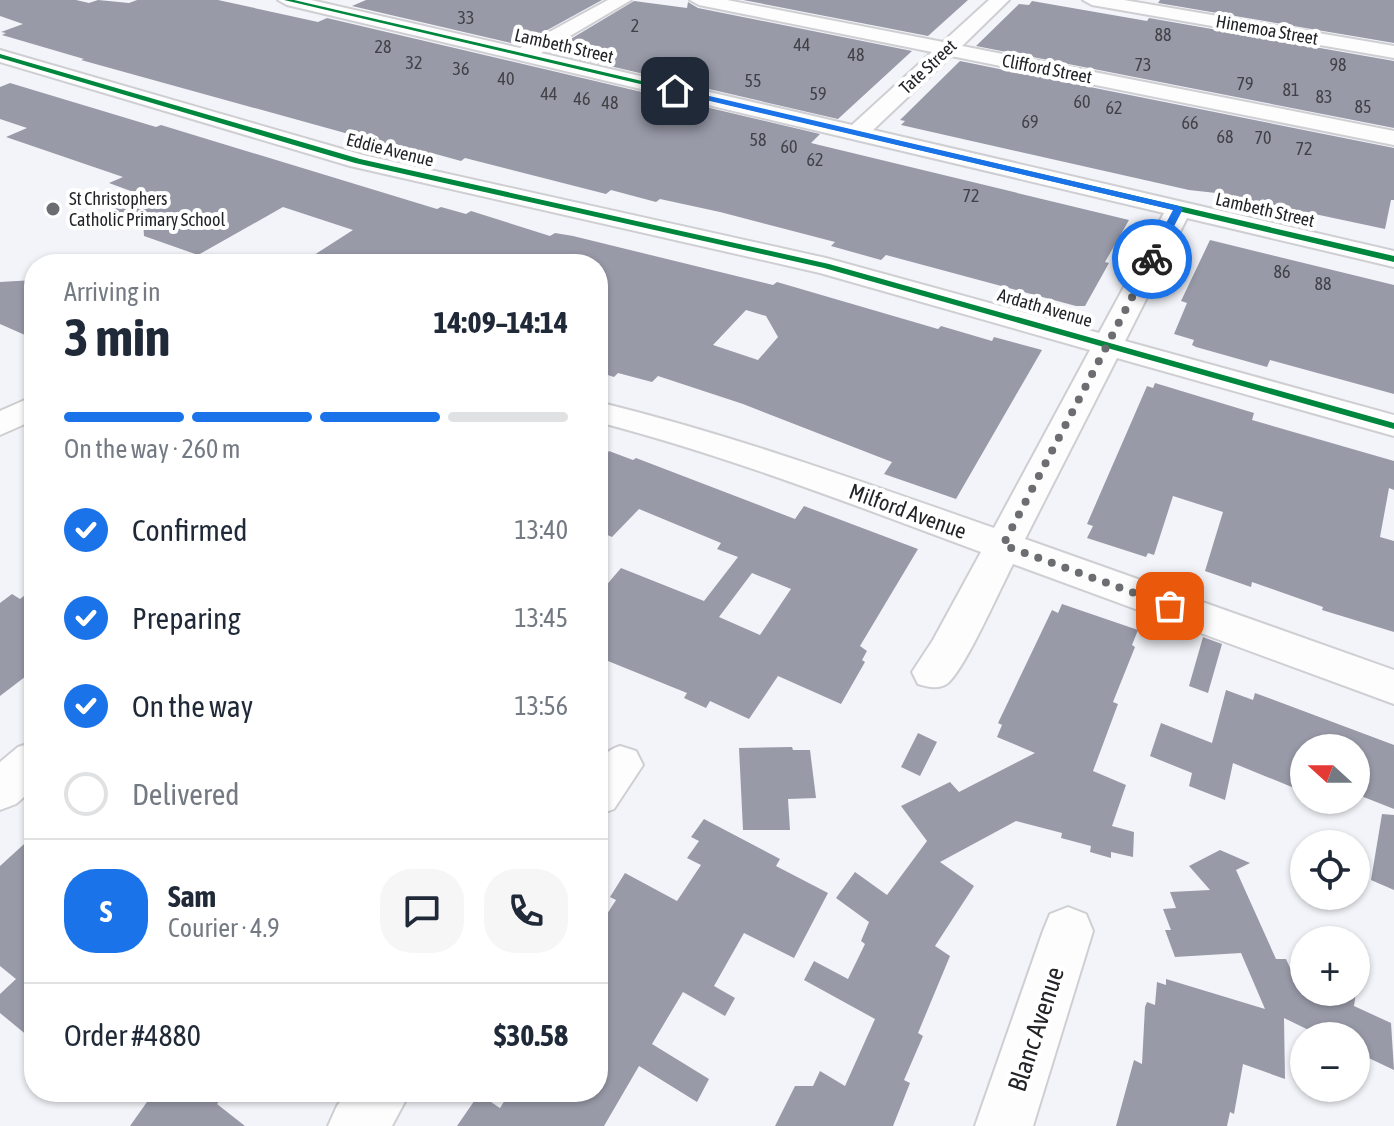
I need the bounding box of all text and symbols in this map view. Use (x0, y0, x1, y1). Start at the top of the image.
house number: 33 (458, 7, 474, 28)
street label: Hinemoa Street (1214, 10, 1320, 49)
house number: 2 (631, 15, 639, 36)
street label: Lambeth Street (513, 24, 616, 67)
house number: 88 (1155, 24, 1171, 45)
house number: 44 (794, 34, 810, 55)
street label: Tate Street (895, 35, 960, 98)
house number: 28 (375, 36, 391, 57)
house number: 48 (848, 44, 864, 65)
street label: Clifford Street (1000, 50, 1094, 88)
house number: 32 (406, 52, 422, 73)
house number: 73 (1135, 54, 1151, 75)
house number: 98 (1330, 54, 1346, 75)
pin (641, 57, 709, 125)
house number: 36 (453, 58, 469, 79)
house number: 40 (498, 68, 514, 89)
icon: home (653, 69, 697, 113)
house number: 55 (745, 70, 761, 91)
house number: 79 (1237, 73, 1253, 94)
house number: 81 (1283, 79, 1299, 100)
house number: 44 (541, 83, 557, 104)
house number: 59 (810, 83, 826, 104)
house number: 83 (1316, 86, 1332, 107)
house number: 46 (574, 88, 590, 109)
house number: 60 (1074, 91, 1090, 112)
house number: 48 (602, 92, 618, 113)
house number: 85 (1355, 96, 1371, 117)
house number: 62 (1106, 97, 1122, 118)
house number: 69 (1022, 111, 1038, 132)
house number: 66 (1182, 112, 1198, 133)
house number: 68 (1217, 126, 1233, 147)
house number: 70 (1255, 127, 1271, 148)
street label: Eddie Avenue (344, 129, 436, 171)
house number: 58 (750, 129, 766, 150)
house number: 60 (781, 136, 797, 157)
house number: 72 (1296, 138, 1312, 159)
house number: 62 (807, 149, 823, 170)
house number: 72 (963, 185, 979, 206)
place label: St Christophers Catholic Primary School (69, 188, 226, 230)
street label: Lambeth Street (1214, 188, 1317, 231)
marker: St Christophers Catholic Primary School (44, 200, 62, 218)
courier (1112, 219, 1192, 299)
icon: bike (1130, 237, 1174, 281)
house number: 86 (1274, 261, 1290, 282)
house number: 88 (1315, 273, 1331, 294)
text: Arriving in (64, 277, 161, 307)
street label: Ardath Avenue (996, 284, 1095, 331)
text: 14:09–14:14 (433, 305, 568, 339)
text: 3 min (64, 307, 170, 367)
text: On the way · 260 m (64, 434, 241, 464)
street label: Milford Avenue (846, 478, 970, 544)
icon: check (64, 508, 108, 552)
text: Confirmed (132, 513, 247, 547)
text: 13:40 (514, 515, 568, 545)
pin (1136, 572, 1204, 640)
icon: bag (1148, 584, 1192, 628)
icon: check (64, 596, 108, 640)
text: Preparing (132, 601, 241, 635)
text: 13:45 (514, 603, 568, 633)
icon: check (64, 684, 108, 728)
text: On the way (132, 689, 253, 723)
text: 13:56 (514, 691, 568, 721)
north arrow (1290, 734, 1370, 814)
map controls (1290, 734, 1370, 1102)
text: Delivered (132, 777, 240, 811)
button: locate (1290, 830, 1370, 910)
button: chat (380, 869, 464, 953)
button: phone (484, 869, 568, 953)
text: Sam (168, 879, 216, 913)
text: S (100, 894, 112, 928)
text: Courier · 4.9 (168, 913, 279, 943)
button: + (1290, 926, 1370, 1006)
street label: Blanc Avenue (1002, 963, 1070, 1095)
text: Order #4880 (64, 1018, 201, 1052)
text: $30.58 (494, 1018, 568, 1052)
button: − (1290, 1022, 1370, 1102)

